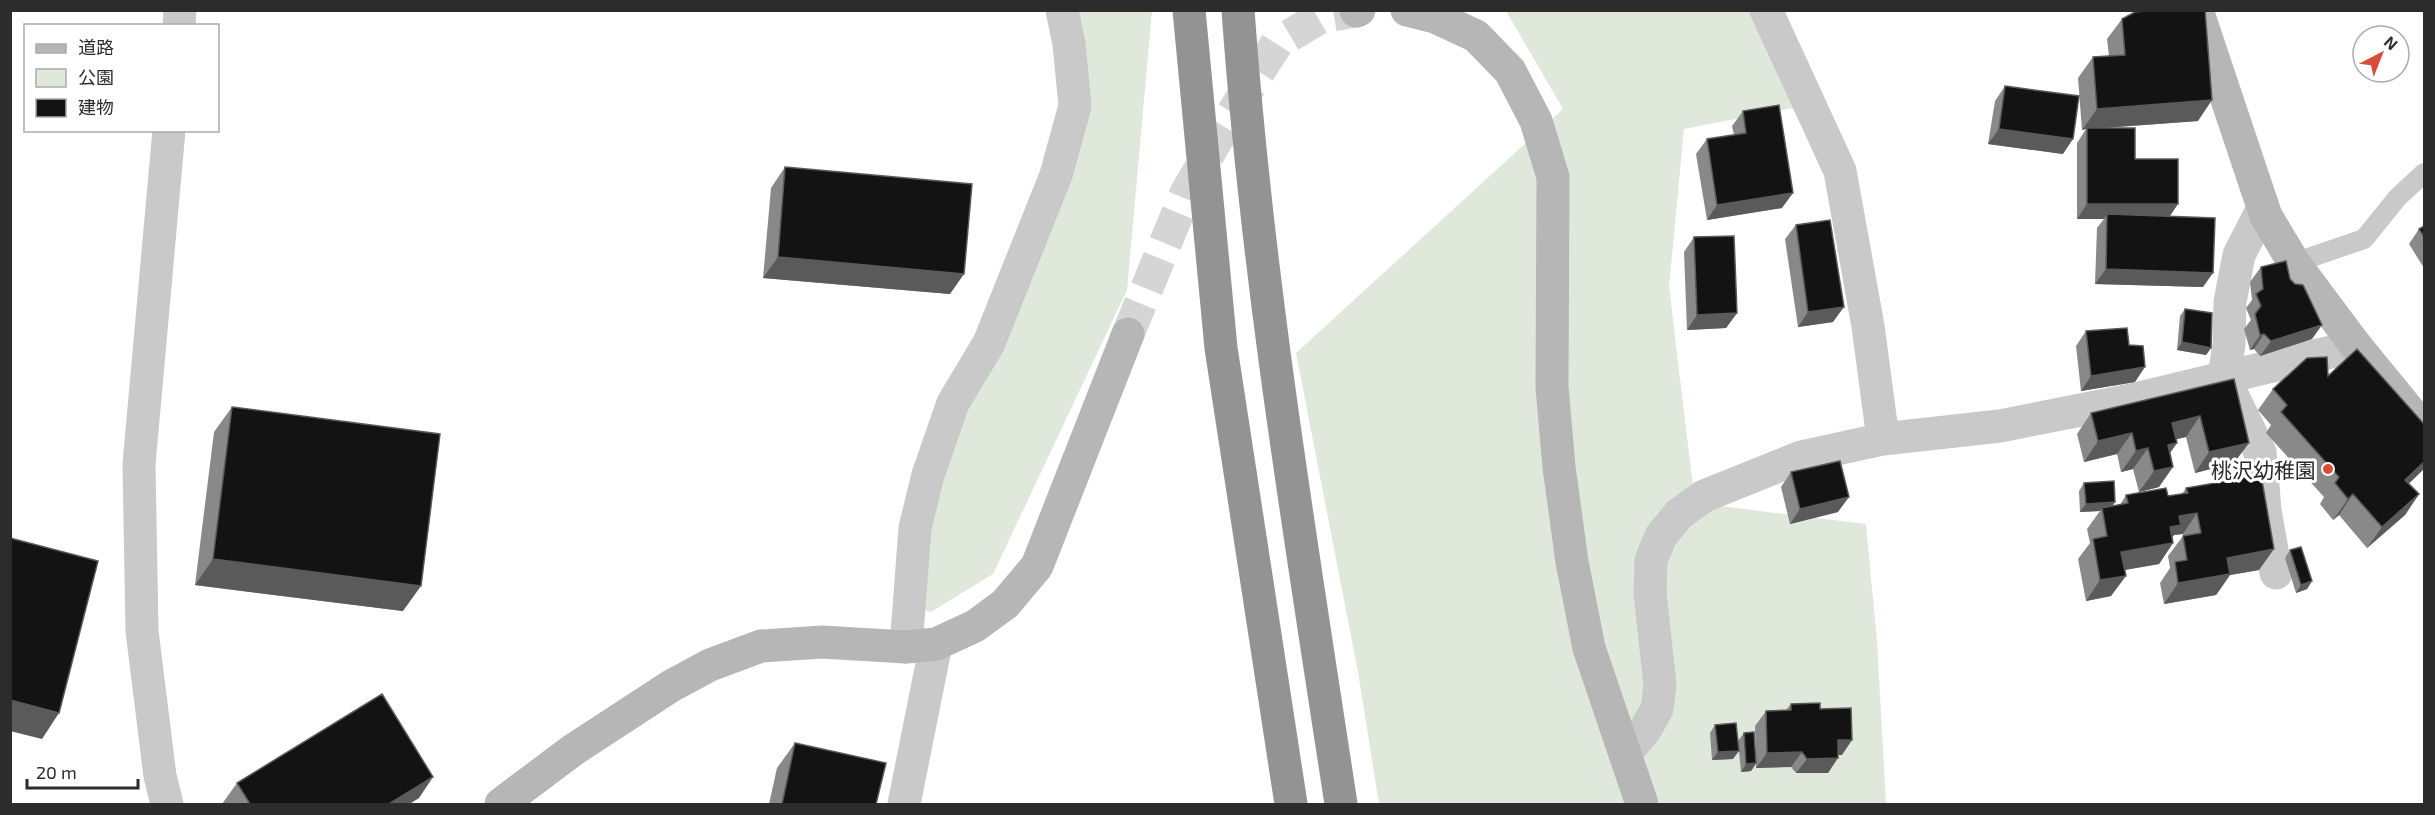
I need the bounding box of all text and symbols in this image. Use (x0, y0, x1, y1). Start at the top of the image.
legend (24, 24, 219, 132)
north arrow (2351, 24, 2411, 84)
text: N (2381, 32, 2402, 53)
text: 道路 (78, 36, 114, 58)
text: 公園 (78, 66, 114, 88)
text: 建物 (78, 96, 114, 118)
place label: 桃沢幼稚園 (2211, 457, 2316, 482)
marker: 桃沢幼稚園 (2321, 462, 2335, 476)
scale bar (27, 752, 138, 790)
text: 20 m (36, 761, 77, 783)

